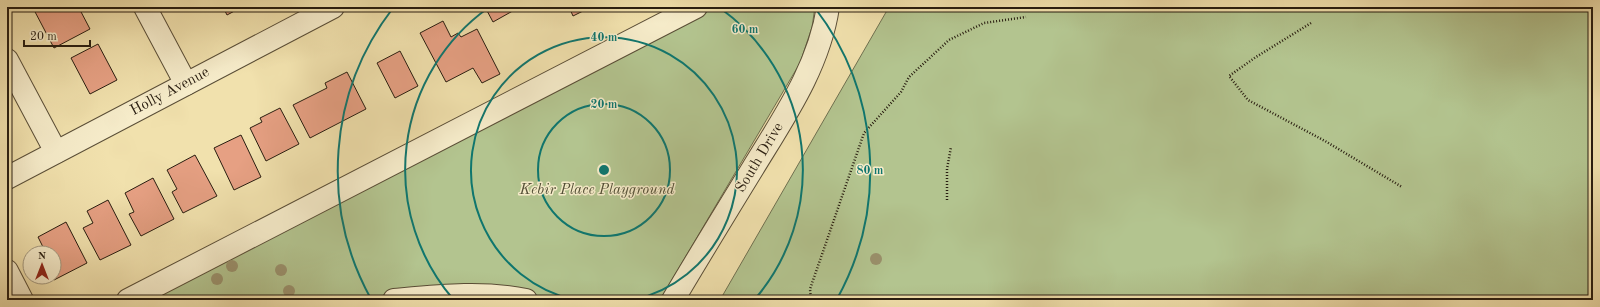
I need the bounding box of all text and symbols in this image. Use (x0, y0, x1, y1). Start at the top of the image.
scale bar (24, 22, 90, 48)
text: 60 m (732, 24, 759, 36)
text: 20 m (30, 31, 57, 43)
text: 40 m (591, 32, 618, 44)
street label: Holly Avenue (128, 65, 212, 119)
text: 20 m (591, 99, 618, 111)
street label: South Drive (733, 120, 787, 195)
centre of rings (597, 163, 611, 177)
text: 80 m (857, 165, 884, 177)
park label: Kebir Place Playground (519, 183, 675, 198)
north arrow (22, 245, 62, 285)
text: N (38, 251, 47, 262)

